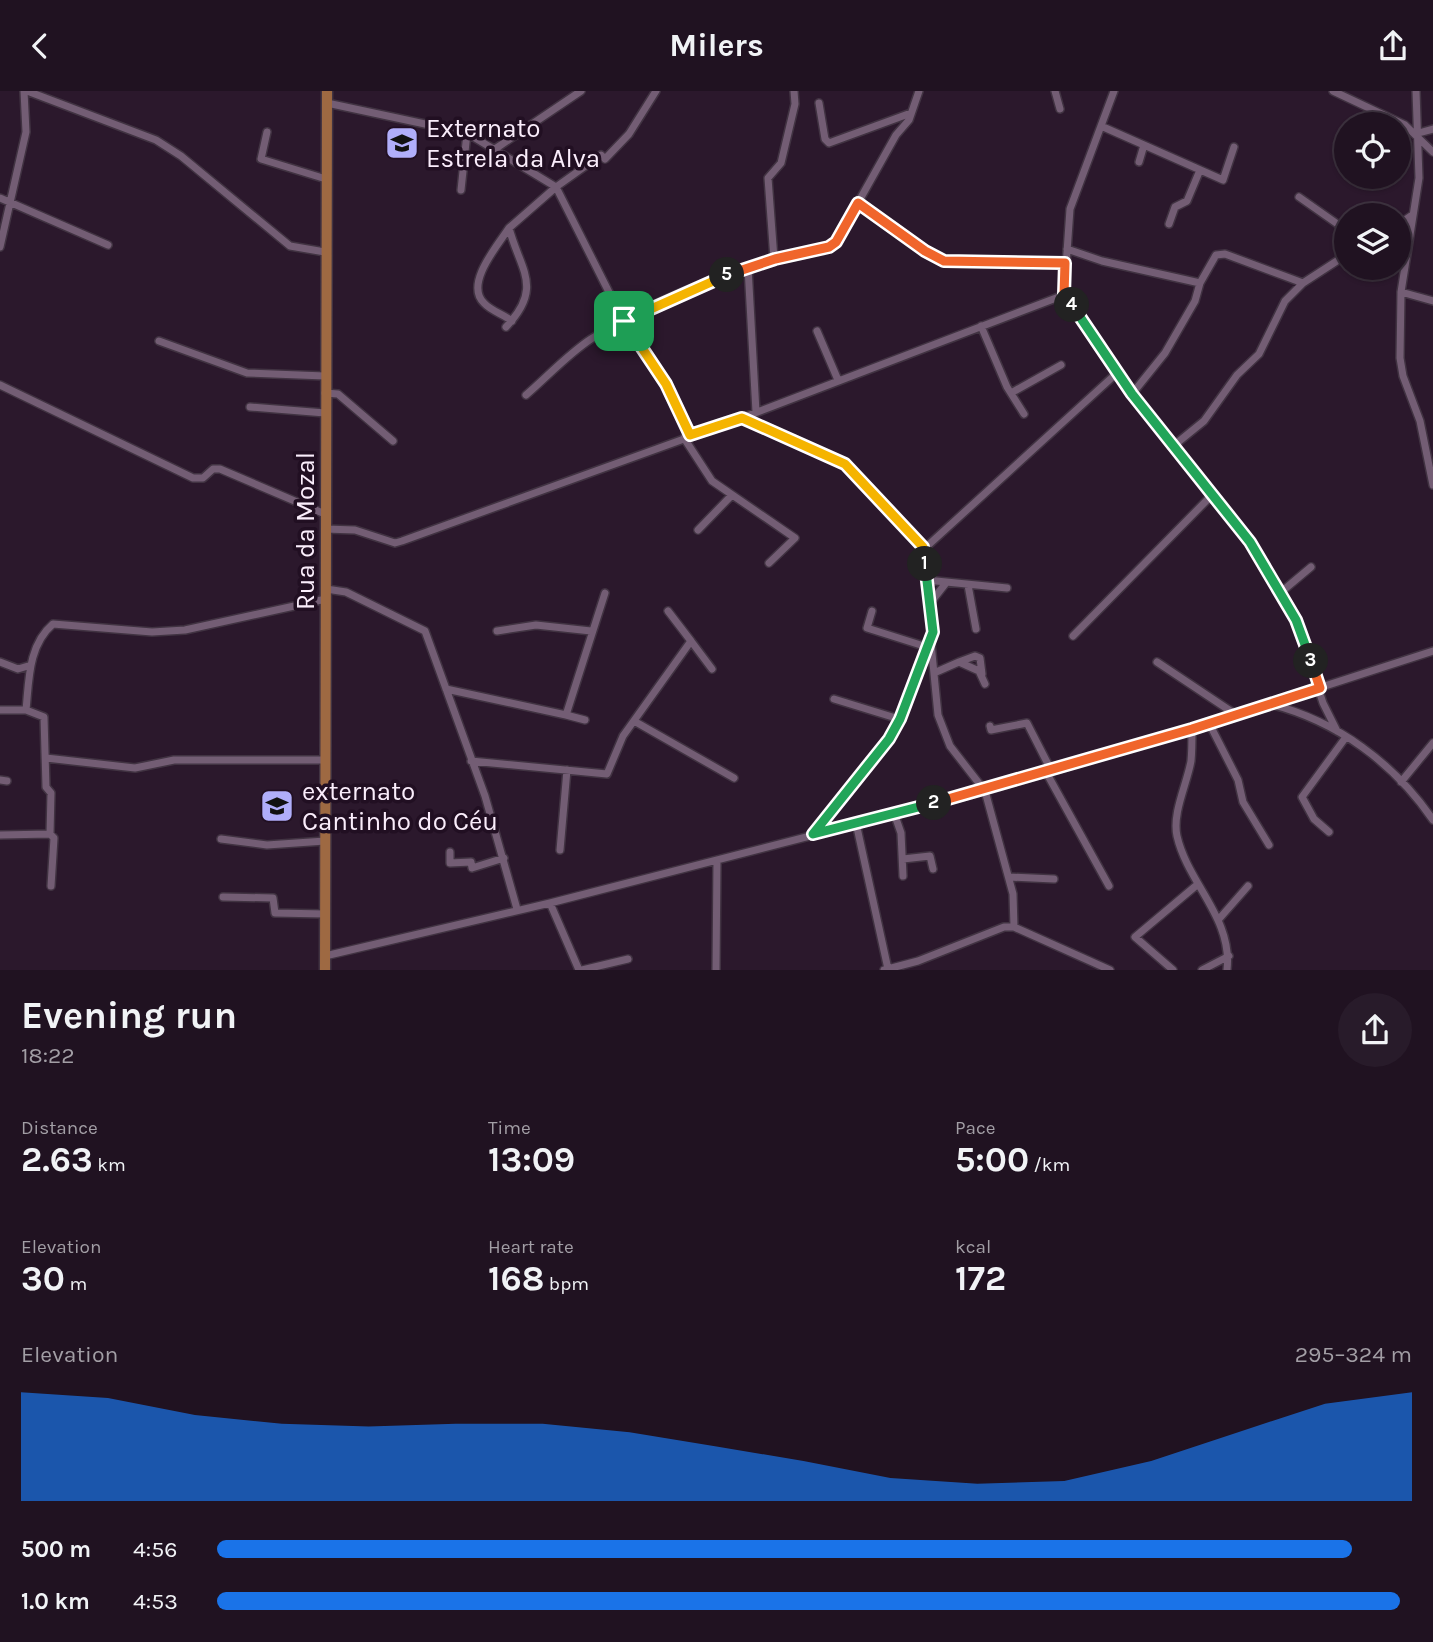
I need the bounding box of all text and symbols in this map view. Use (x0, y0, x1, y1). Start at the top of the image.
icon: back (21, 27, 59, 65)
text: Milers (669, 27, 764, 64)
icon: share (1374, 27, 1412, 65)
map controls (1334, 112, 1411, 280)
button: locate (1334, 112, 1411, 189)
place label: Externato Estrela da Alva (426, 113, 600, 174)
school or university icon: Externato Estrela da Alva (383, 124, 421, 162)
button: layers (1334, 203, 1411, 280)
pin: 5 (710, 257, 744, 293)
text: 5 (721, 263, 732, 285)
pin: 4 (1054, 287, 1090, 323)
pin (594, 291, 654, 351)
text: 4 (1066, 293, 1077, 315)
icon: arrive (605, 302, 643, 340)
street label: Rua da Mozal (290, 452, 321, 610)
pin: 1 (908, 547, 942, 581)
text: 1 (921, 552, 928, 574)
pin: 3 (1294, 643, 1328, 679)
text: 3 (1305, 649, 1316, 671)
place label: externato Cantinho do Céu (302, 776, 498, 837)
pin: 2 (916, 785, 951, 821)
school or university icon: externato Cantinho do Céu (258, 787, 296, 825)
text: 2 (928, 791, 939, 813)
text: Evening run (21, 993, 237, 1038)
button: share (1338, 993, 1412, 1067)
text: 18:22 (21, 1042, 75, 1069)
text: Distance (21, 1117, 98, 1139)
text: Time (488, 1117, 531, 1139)
text: Pace (955, 1117, 996, 1139)
text: 2.63 (21, 1139, 93, 1180)
text: 13:09 (488, 1139, 575, 1180)
text: 5:00 (955, 1139, 1029, 1180)
text: km (93, 1154, 126, 1176)
text: /km (1029, 1154, 1070, 1176)
text: Elevation (21, 1236, 101, 1258)
text: Heart rate (488, 1236, 574, 1258)
text: kcal (955, 1236, 991, 1258)
text: 30 (21, 1258, 65, 1299)
text: 168 (488, 1258, 544, 1299)
text: 172 (955, 1258, 1006, 1299)
text: m (65, 1273, 87, 1295)
text: bpm (544, 1273, 589, 1295)
text: Elevation (21, 1341, 118, 1368)
text: 295–324 m (1295, 1341, 1412, 1368)
text: 500 m (21, 1536, 91, 1563)
text: 4:56 (133, 1536, 177, 1563)
text: 1.0 km (21, 1588, 90, 1615)
text: 4:53 (133, 1588, 178, 1615)

